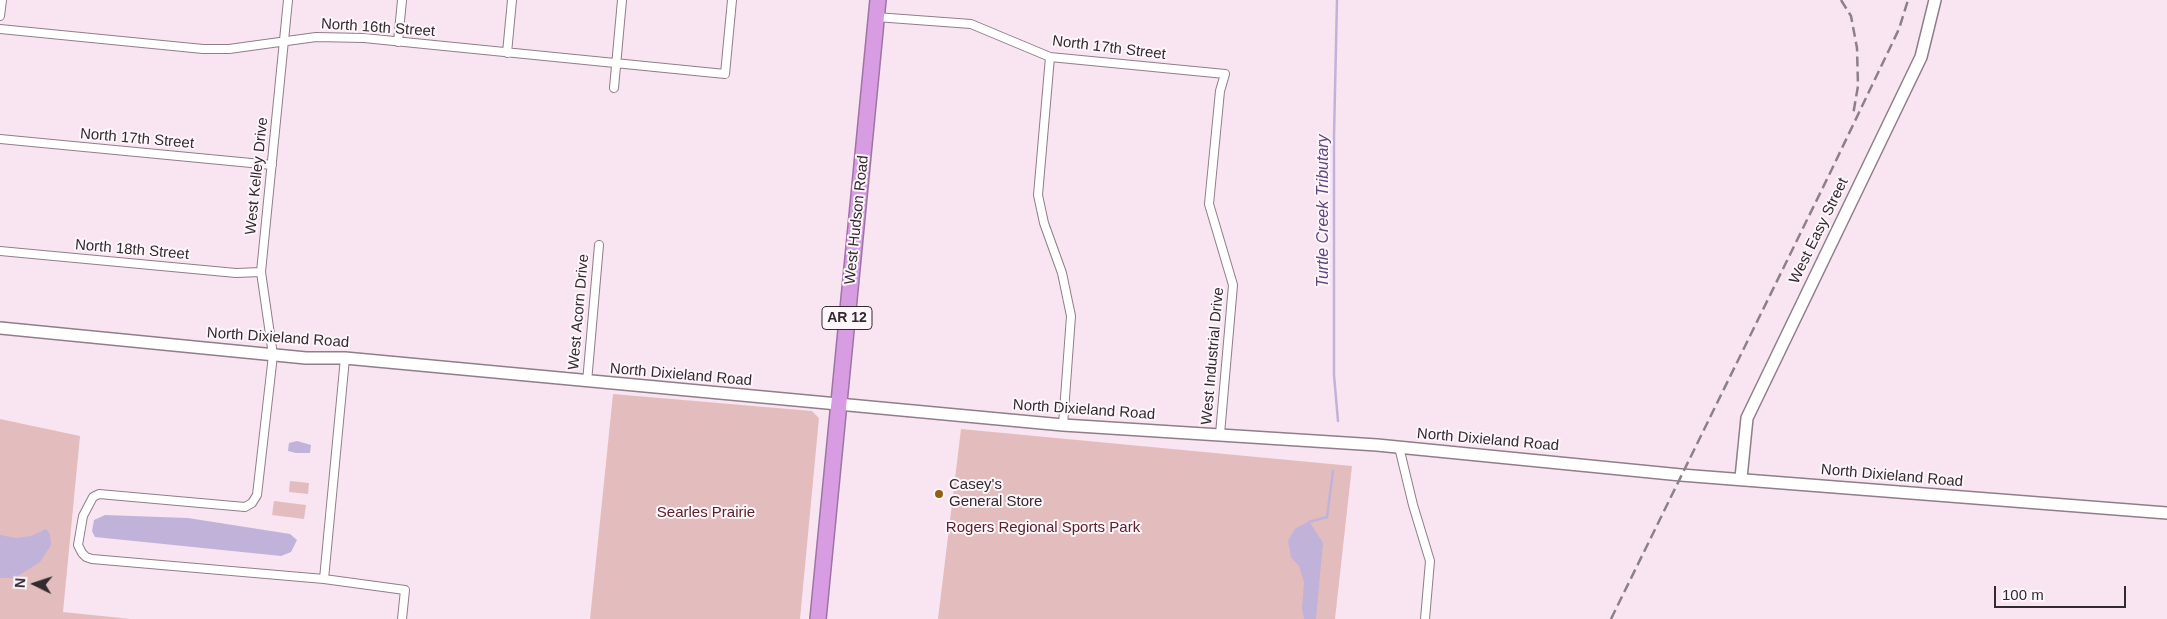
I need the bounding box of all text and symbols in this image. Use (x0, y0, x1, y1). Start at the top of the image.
street label: North 16th Street (320, 15, 436, 41)
street label: North 17th Street (1051, 32, 1167, 64)
street label: West Kelley Drive (242, 116, 272, 236)
street label: North 17th Street (79, 125, 195, 153)
water label: Turtle Creek Tributary (1314, 134, 1334, 288)
street label: West Hudson Road (841, 155, 873, 285)
street label: West Easy Street (1786, 175, 1852, 287)
street label: North 18th Street (74, 236, 190, 264)
street label: West Acorn Drive (565, 253, 593, 371)
street label: West Industrial Drive (1198, 286, 1228, 426)
road number: AR 12 (822, 306, 872, 330)
street label: North Dixieland Road (206, 324, 350, 352)
street label: North Dixieland Road (609, 360, 753, 390)
street label: North Dixieland Road (1012, 396, 1156, 424)
street label: North Dixieland Road (1416, 425, 1560, 455)
street label: North Dixieland Road (1820, 461, 1964, 491)
place label: Casey's General Store (949, 476, 1042, 511)
marker: Casey's General Store (933, 488, 945, 500)
park label: Searles Prairie (657, 504, 755, 522)
park label: Rogers Regional Sports Park (946, 519, 1140, 537)
north arrow (10, 559, 60, 609)
scale bar (1997, 576, 2130, 608)
text: N (12, 577, 28, 589)
text: 100 m (2002, 586, 2044, 603)

